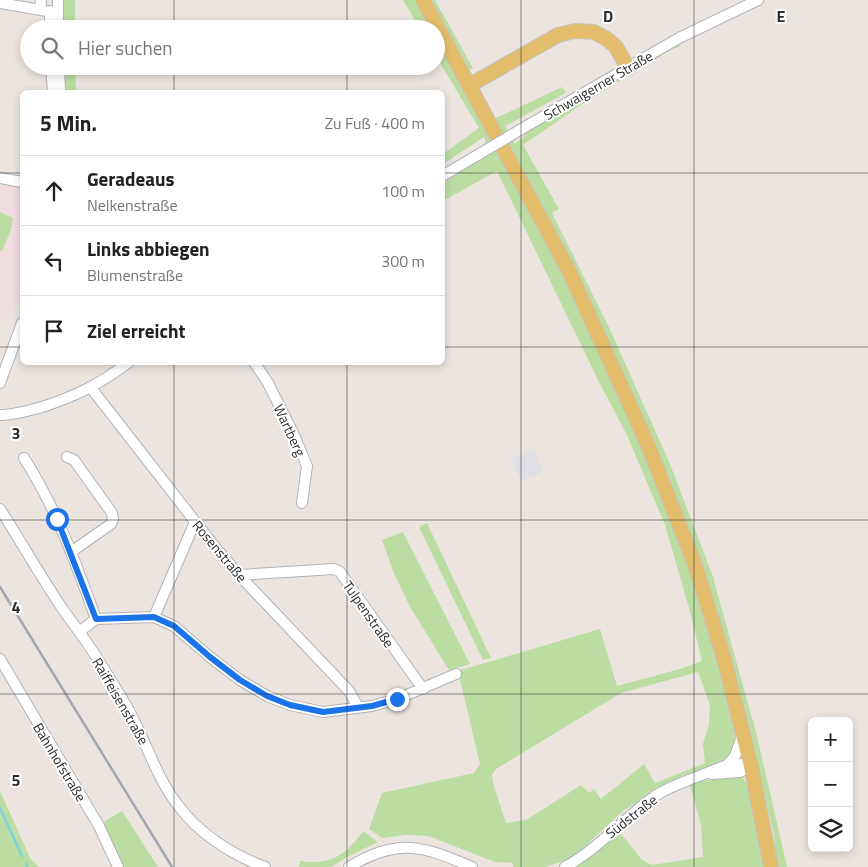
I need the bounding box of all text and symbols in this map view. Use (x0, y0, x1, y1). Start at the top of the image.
text: D (603, 4, 613, 28)
text: E (777, 4, 786, 28)
search box (20, 20, 445, 75)
text: Hier suchen (78, 33, 173, 62)
icon: search (38, 34, 66, 62)
street label: Schwaigerner Straße (540, 45, 656, 125)
text: 5 Min. (40, 107, 97, 139)
text: Zu Fuß · 400 m (324, 111, 425, 135)
text: Geradeaus (87, 164, 174, 193)
icon: ahead (40, 177, 68, 205)
text: 100 m (381, 179, 425, 203)
text: Nelkenstraße (87, 193, 178, 217)
text: Links abbiegen (87, 234, 210, 263)
icon: left (40, 247, 68, 275)
text: 300 m (381, 249, 425, 273)
text: Blumenstraße (87, 263, 183, 287)
text: Ziel erreicht (87, 316, 185, 345)
icon: arrive (40, 317, 68, 345)
street label: Wartberg (269, 400, 311, 460)
text: 3 (12, 421, 20, 445)
route start (46, 508, 69, 531)
street label: Rosenstraße (188, 515, 252, 587)
street label: Tulpenstraße (338, 576, 400, 652)
text: 4 (12, 595, 21, 619)
street label: Raiffeisenstraße (88, 654, 154, 748)
route end (386, 688, 409, 711)
map controls (808, 717, 853, 852)
button: + (808, 717, 853, 762)
street label: Bahnhofstraße (28, 719, 92, 805)
button: − (808, 762, 853, 807)
text: 5 (12, 768, 21, 792)
street label: Südstraße (601, 789, 661, 843)
button: layers (808, 807, 853, 852)

